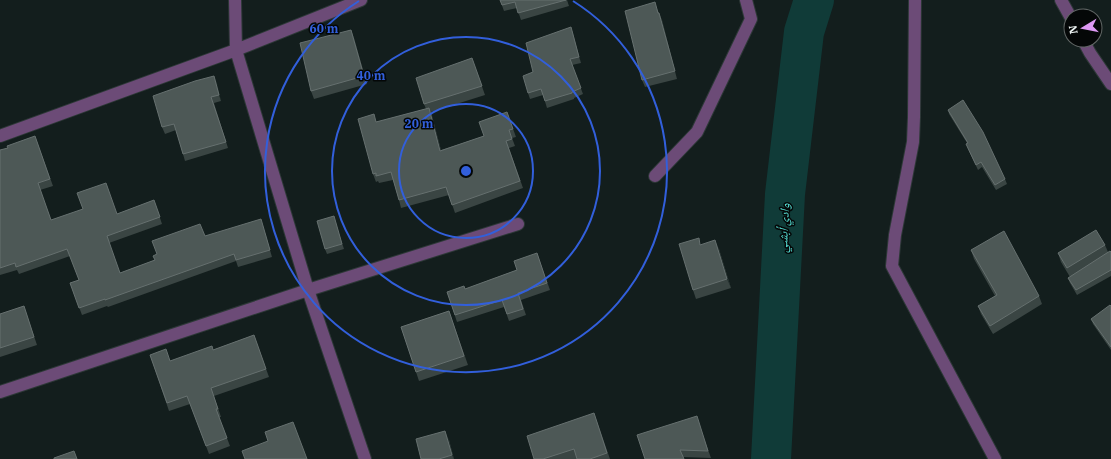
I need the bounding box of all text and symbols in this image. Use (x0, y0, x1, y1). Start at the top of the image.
north arrow (1063, 8, 1103, 48)
text: 60 m (310, 21, 339, 36)
text: N (1065, 24, 1081, 35)
text: 40 m (357, 68, 386, 83)
text: 20 m (405, 116, 434, 131)
centre of rings (459, 164, 473, 178)
water label: وادي أبشي (774, 203, 796, 253)

